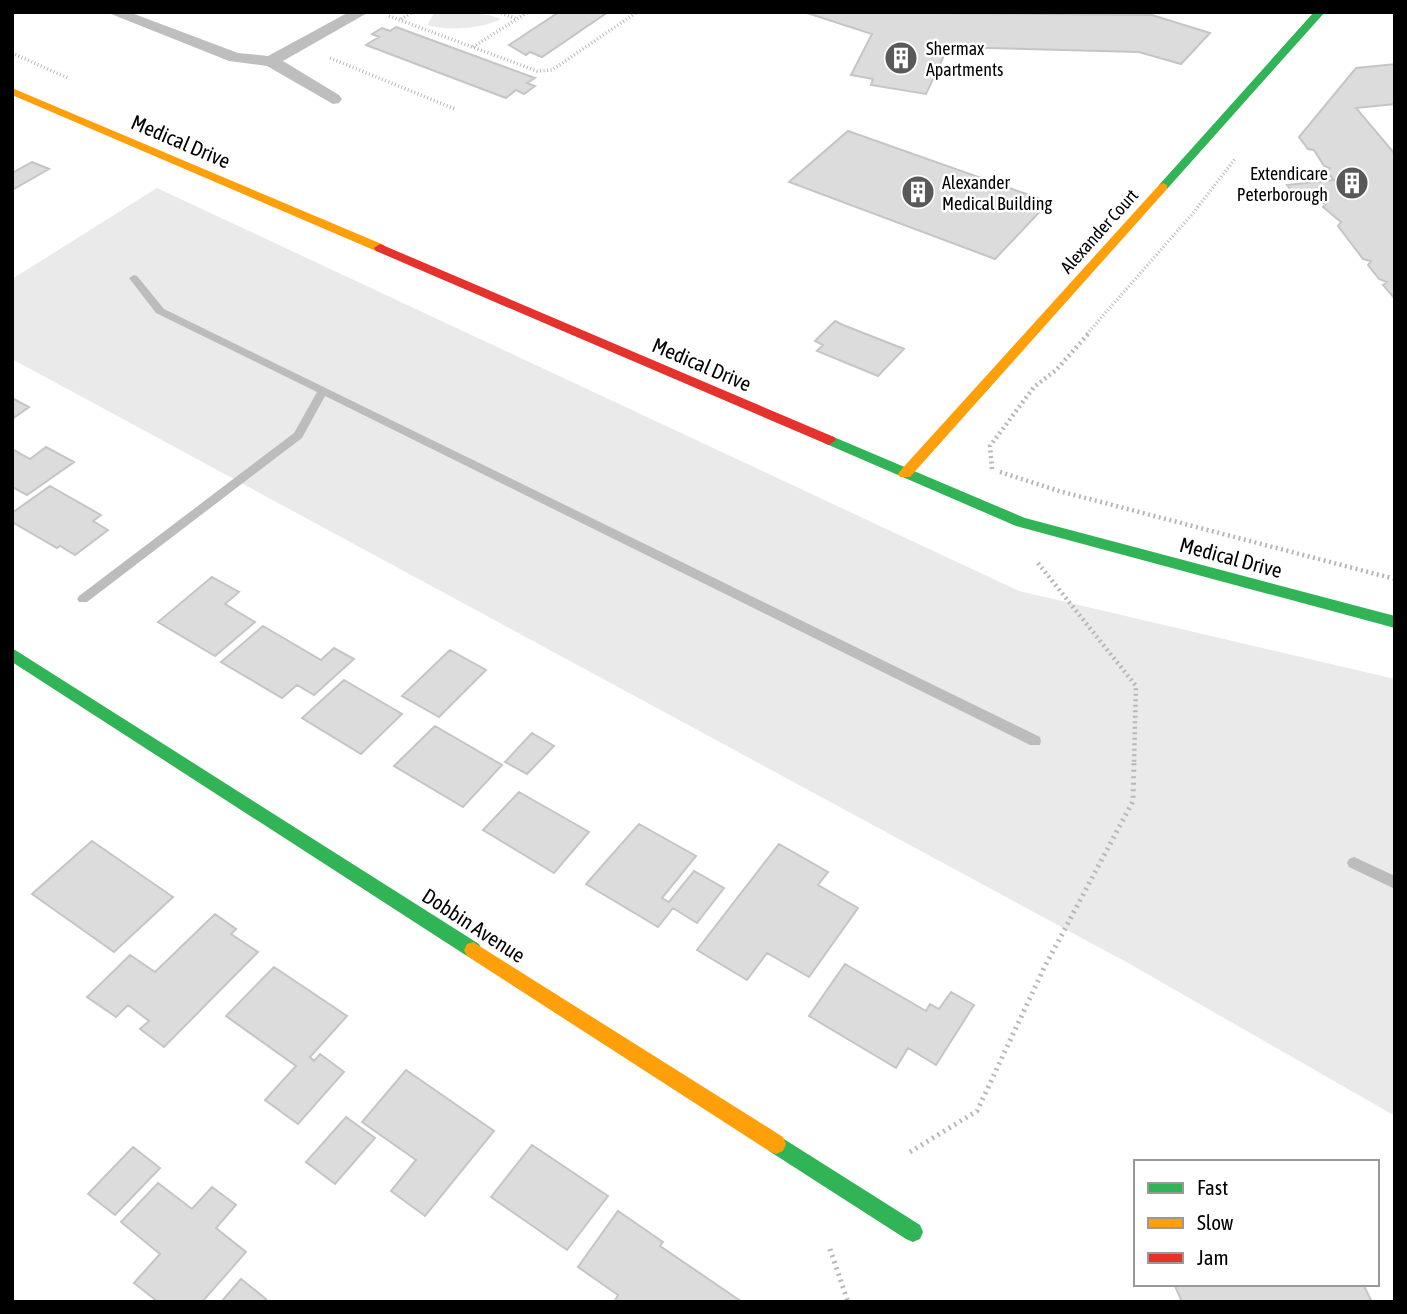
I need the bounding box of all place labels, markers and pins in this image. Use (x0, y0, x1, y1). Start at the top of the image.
place label: Shermax Apartments (926, 38, 1003, 80)
building icon: Shermax Apartments (882, 39, 920, 77)
place label: Extendicare Peterborough (1237, 163, 1328, 205)
building icon: Extendicare Peterborough (1333, 164, 1371, 202)
place label: Alexander Medical Building (942, 172, 1052, 214)
building icon: Alexander Medical Building (899, 173, 937, 211)

